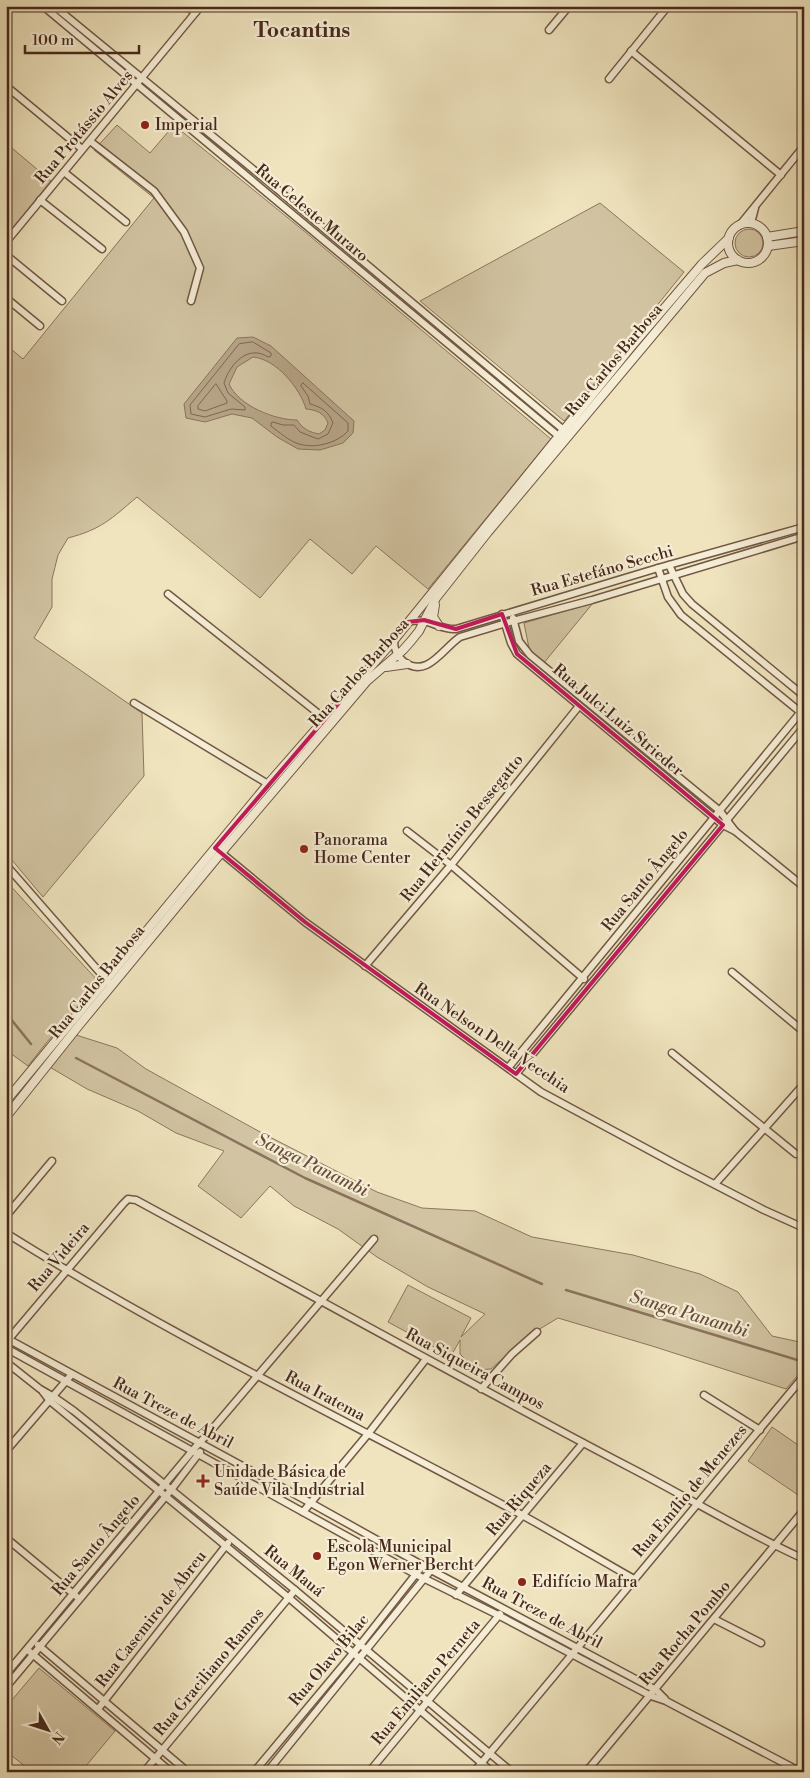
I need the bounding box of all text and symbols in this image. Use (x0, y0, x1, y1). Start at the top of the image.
district label: Tocantins (254, 18, 350, 44)
scale bar (25, 22, 139, 54)
text: 100 m (32, 31, 74, 50)
street label: Rua Protássio Alves (31, 66, 137, 188)
place label: Imperial (155, 115, 218, 135)
marker: Imperial (139, 119, 151, 131)
street label: Rua Celeste Muraro (251, 160, 373, 266)
street label: Rua Carlos Barbosa (561, 299, 667, 420)
street label: Rua Estefáno Secchi (528, 541, 676, 601)
street label: Rua Carlos Barbosa (304, 613, 414, 732)
street label: Rua Julci Luiz Strieder (549, 659, 687, 781)
street label: Rua Hermínio Bessegatto (396, 750, 528, 906)
street label: Rua Santo Ângelo (596, 823, 693, 935)
place label: Panorama Home Center (314, 830, 410, 868)
marker: Panorama Home Center (298, 843, 310, 855)
street label: Rua Carlos Barbosa (45, 920, 150, 1043)
street label: Rua Nelson Della Vecchia (410, 978, 574, 1098)
water label: Sanga Panambi (252, 1128, 373, 1202)
street label: Rua Videira (24, 1217, 94, 1296)
water label: Sanga Panambi (627, 1285, 751, 1343)
street label: Rua Siqueira Campos (402, 1324, 548, 1414)
street label: Rua Iratema (281, 1366, 369, 1426)
street label: Rua Treze de Abril (109, 1373, 237, 1453)
street label: Rua Emílio de Menezes (629, 1420, 751, 1562)
street label: Rua Riqueza (482, 1457, 556, 1540)
place label: Unidade Básica de Saúde Vila Industrial (214, 1462, 365, 1500)
marker: Unidade Básica de Saúde Vila Industrial (196, 1474, 210, 1488)
street label: Rua Santo Ângelo (46, 1489, 144, 1600)
place label: Escola Municipal Egon Werner Bercht (327, 1537, 474, 1575)
street label: Rua Mauá (260, 1541, 329, 1602)
street label: Rua Casemiro de Abreu (91, 1547, 211, 1691)
marker: Escola Municipal Egon Werner Bercht (311, 1550, 323, 1562)
place label: Edifício Mafra (532, 1572, 638, 1592)
street label: Rua Treze de Abril (478, 1573, 606, 1653)
marker: Edifício Mafra (516, 1576, 528, 1588)
street label: Rua Rocha Pombo (635, 1576, 735, 1690)
street label: Rua Graciliano Ramos (150, 1604, 268, 1740)
street label: Rua Olavo Bilac (285, 1610, 373, 1710)
street label: Rua Emiliano Perneta (367, 1614, 485, 1749)
north arrow (22, 1706, 72, 1756)
text: N (47, 1728, 68, 1748)

